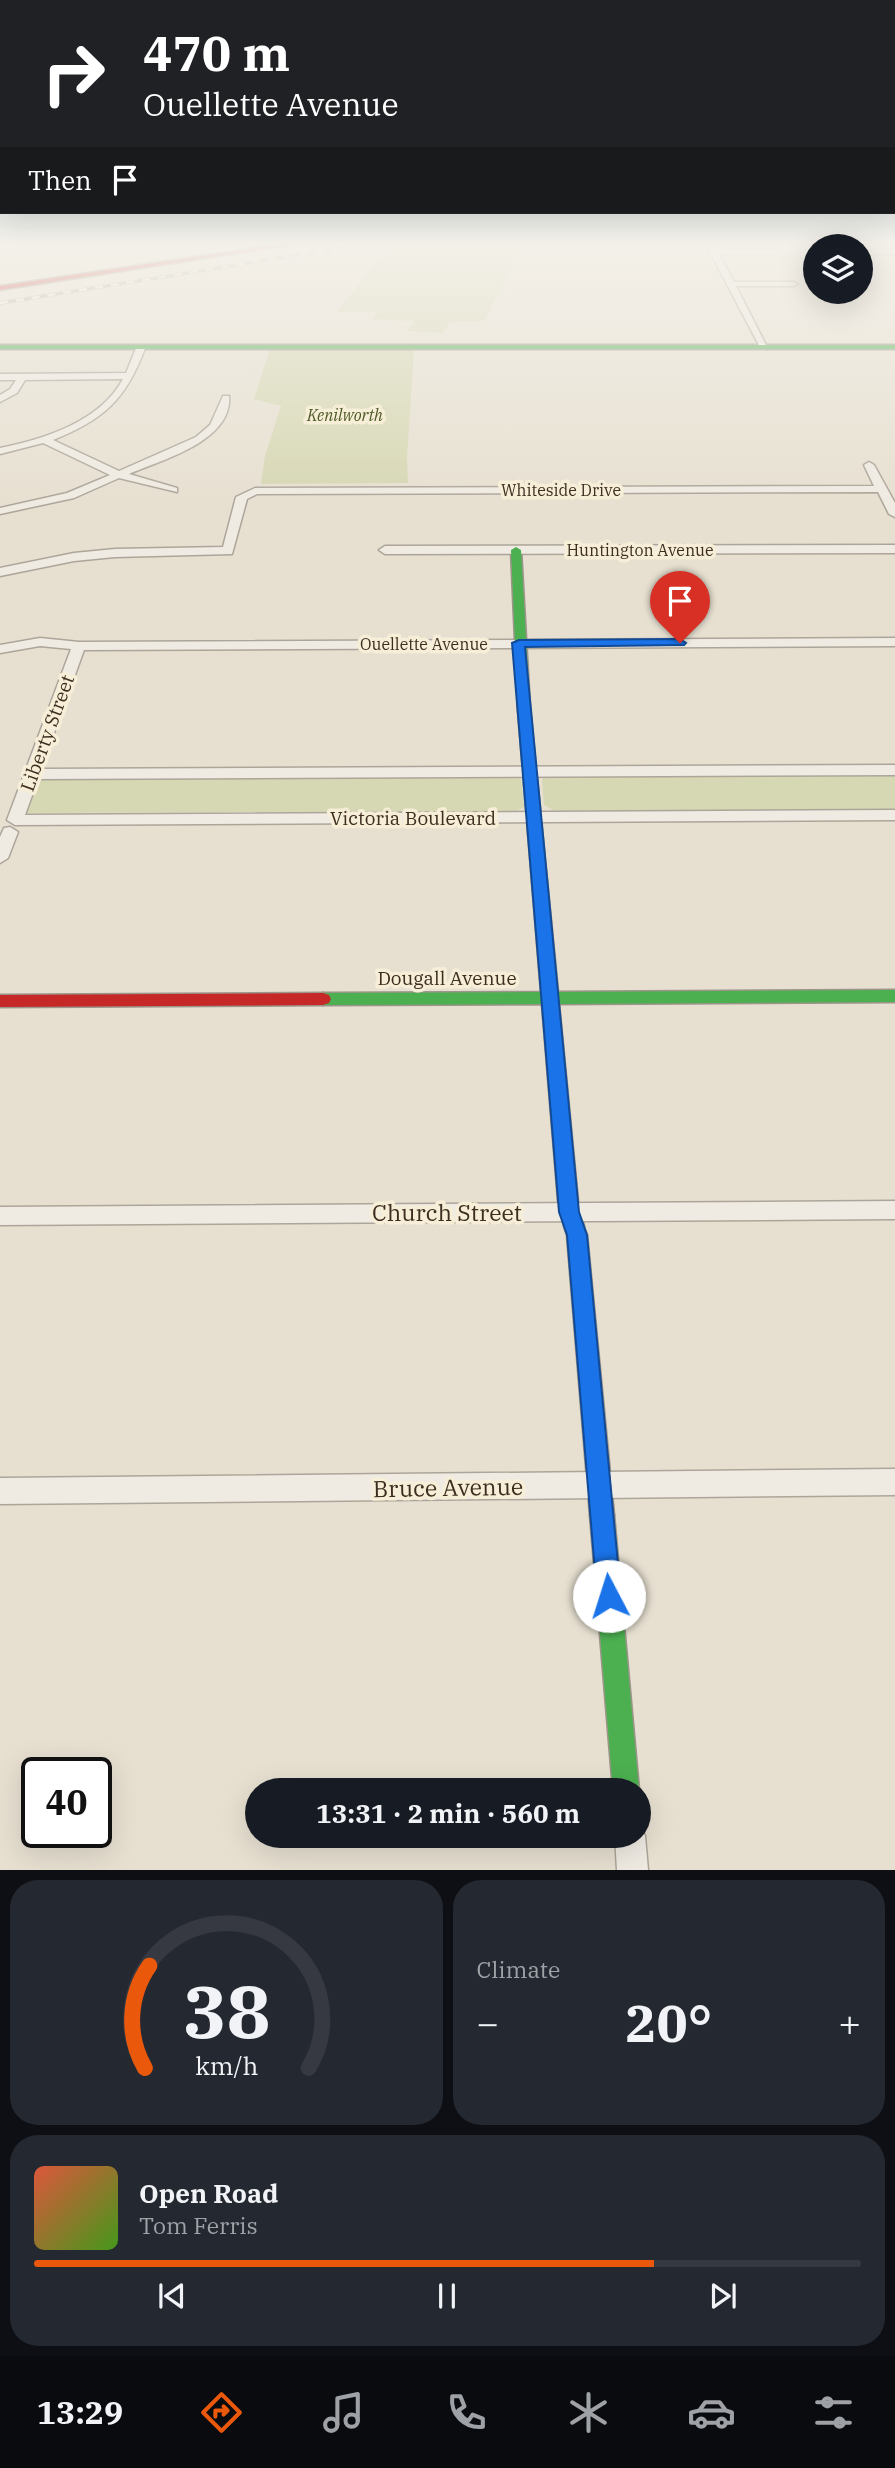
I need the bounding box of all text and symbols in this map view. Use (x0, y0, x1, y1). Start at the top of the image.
text: 470 m (143, 21, 290, 84)
icon: right (28, 28, 119, 119)
text: Ouellette Avenue (143, 83, 399, 125)
icon: arrive (106, 161, 144, 199)
text: Then (28, 163, 92, 197)
map controls (803, 234, 873, 304)
button: layers (803, 234, 873, 304)
park label: Kenilworth (306, 405, 383, 425)
street label: Whiteside Drive (501, 480, 621, 500)
street label: Huntington Avenue (566, 540, 714, 560)
pin (650, 571, 710, 643)
icon: arrive (661, 582, 699, 620)
street label: Ouellette Avenue (360, 634, 488, 654)
street label: Liberty Street (15, 671, 79, 795)
street label: Victoria Boulevard (330, 806, 496, 830)
street label: Dougall Avenue (377, 966, 517, 990)
street label: Church Street (372, 1197, 522, 1227)
street label: Bruce Avenue (373, 1471, 523, 1503)
position arrow (572, 1559, 646, 1633)
speed limit sign: 40 (21, 1757, 112, 1848)
text: 13:31 · 2 min · 560 m (316, 1796, 580, 1830)
text: Climate (477, 1954, 560, 1984)
text: 38 (183, 1964, 270, 2059)
text: 20° (625, 1989, 712, 2056)
text: − (477, 1998, 499, 2047)
text: + (838, 1998, 861, 2047)
text: km/h (195, 2049, 258, 2082)
text: Open Road (139, 2176, 278, 2210)
text: Tom Ferris (139, 2210, 258, 2240)
icon: previous (153, 2277, 191, 2315)
icon: pause (428, 2277, 466, 2315)
icon: next (704, 2277, 742, 2315)
icon: directions (197, 2388, 246, 2437)
icon: music (319, 2388, 368, 2437)
icon: phone (442, 2388, 491, 2437)
icon: climate (564, 2388, 613, 2437)
icon: car (687, 2388, 736, 2437)
icon: filters (809, 2388, 858, 2437)
text: 13:29 (37, 2391, 123, 2433)

